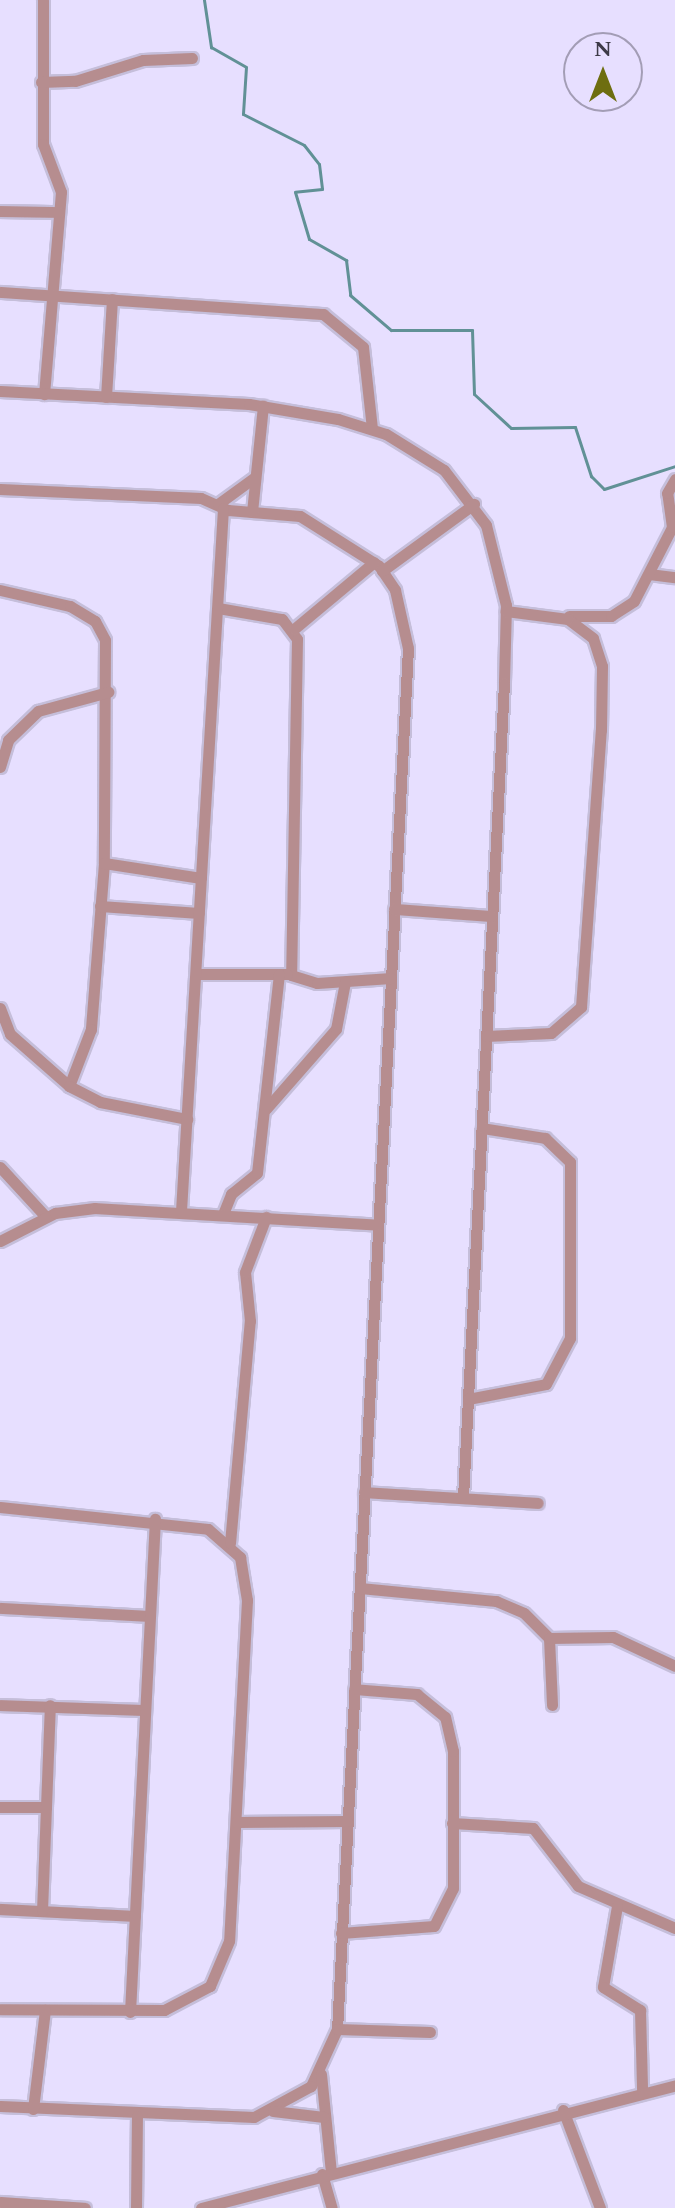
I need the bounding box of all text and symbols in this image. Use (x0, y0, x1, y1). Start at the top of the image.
north arrow (563, 32, 643, 112)
text: N (594, 33, 612, 66)

